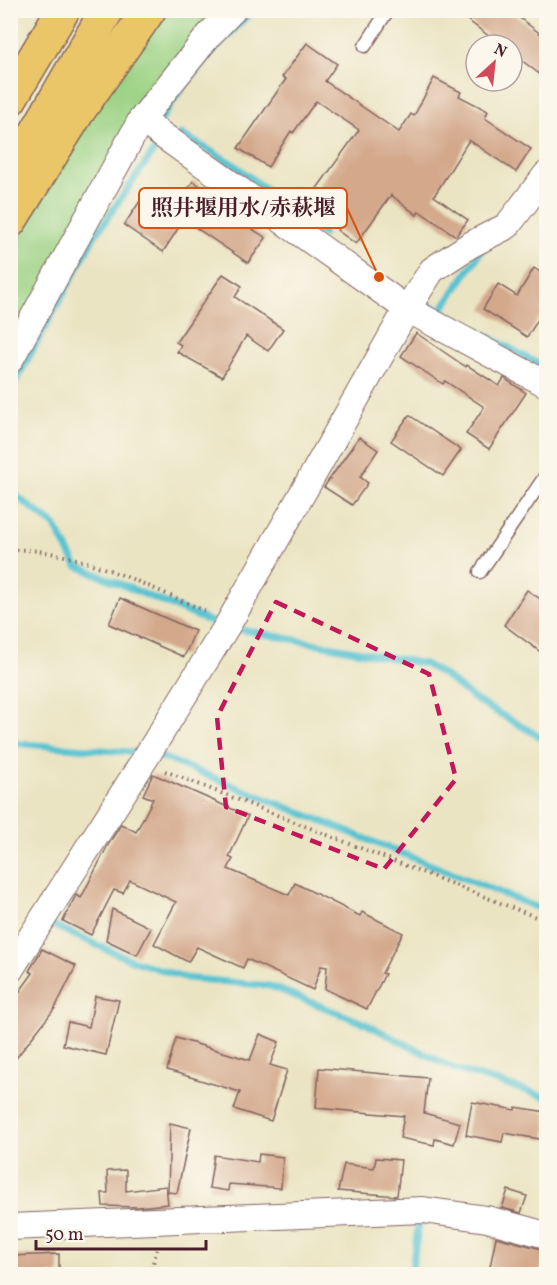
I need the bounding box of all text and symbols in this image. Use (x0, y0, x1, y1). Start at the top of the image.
north arrow (464, 33, 524, 93)
text: N (490, 39, 510, 64)
callout: 照井堰用水/赤萩堰 (139, 188, 347, 228)
text: 照井堰用水/赤萩堰 (151, 194, 335, 225)
scale bar (36, 1213, 206, 1251)
text: 50 m (45, 1223, 84, 1248)

